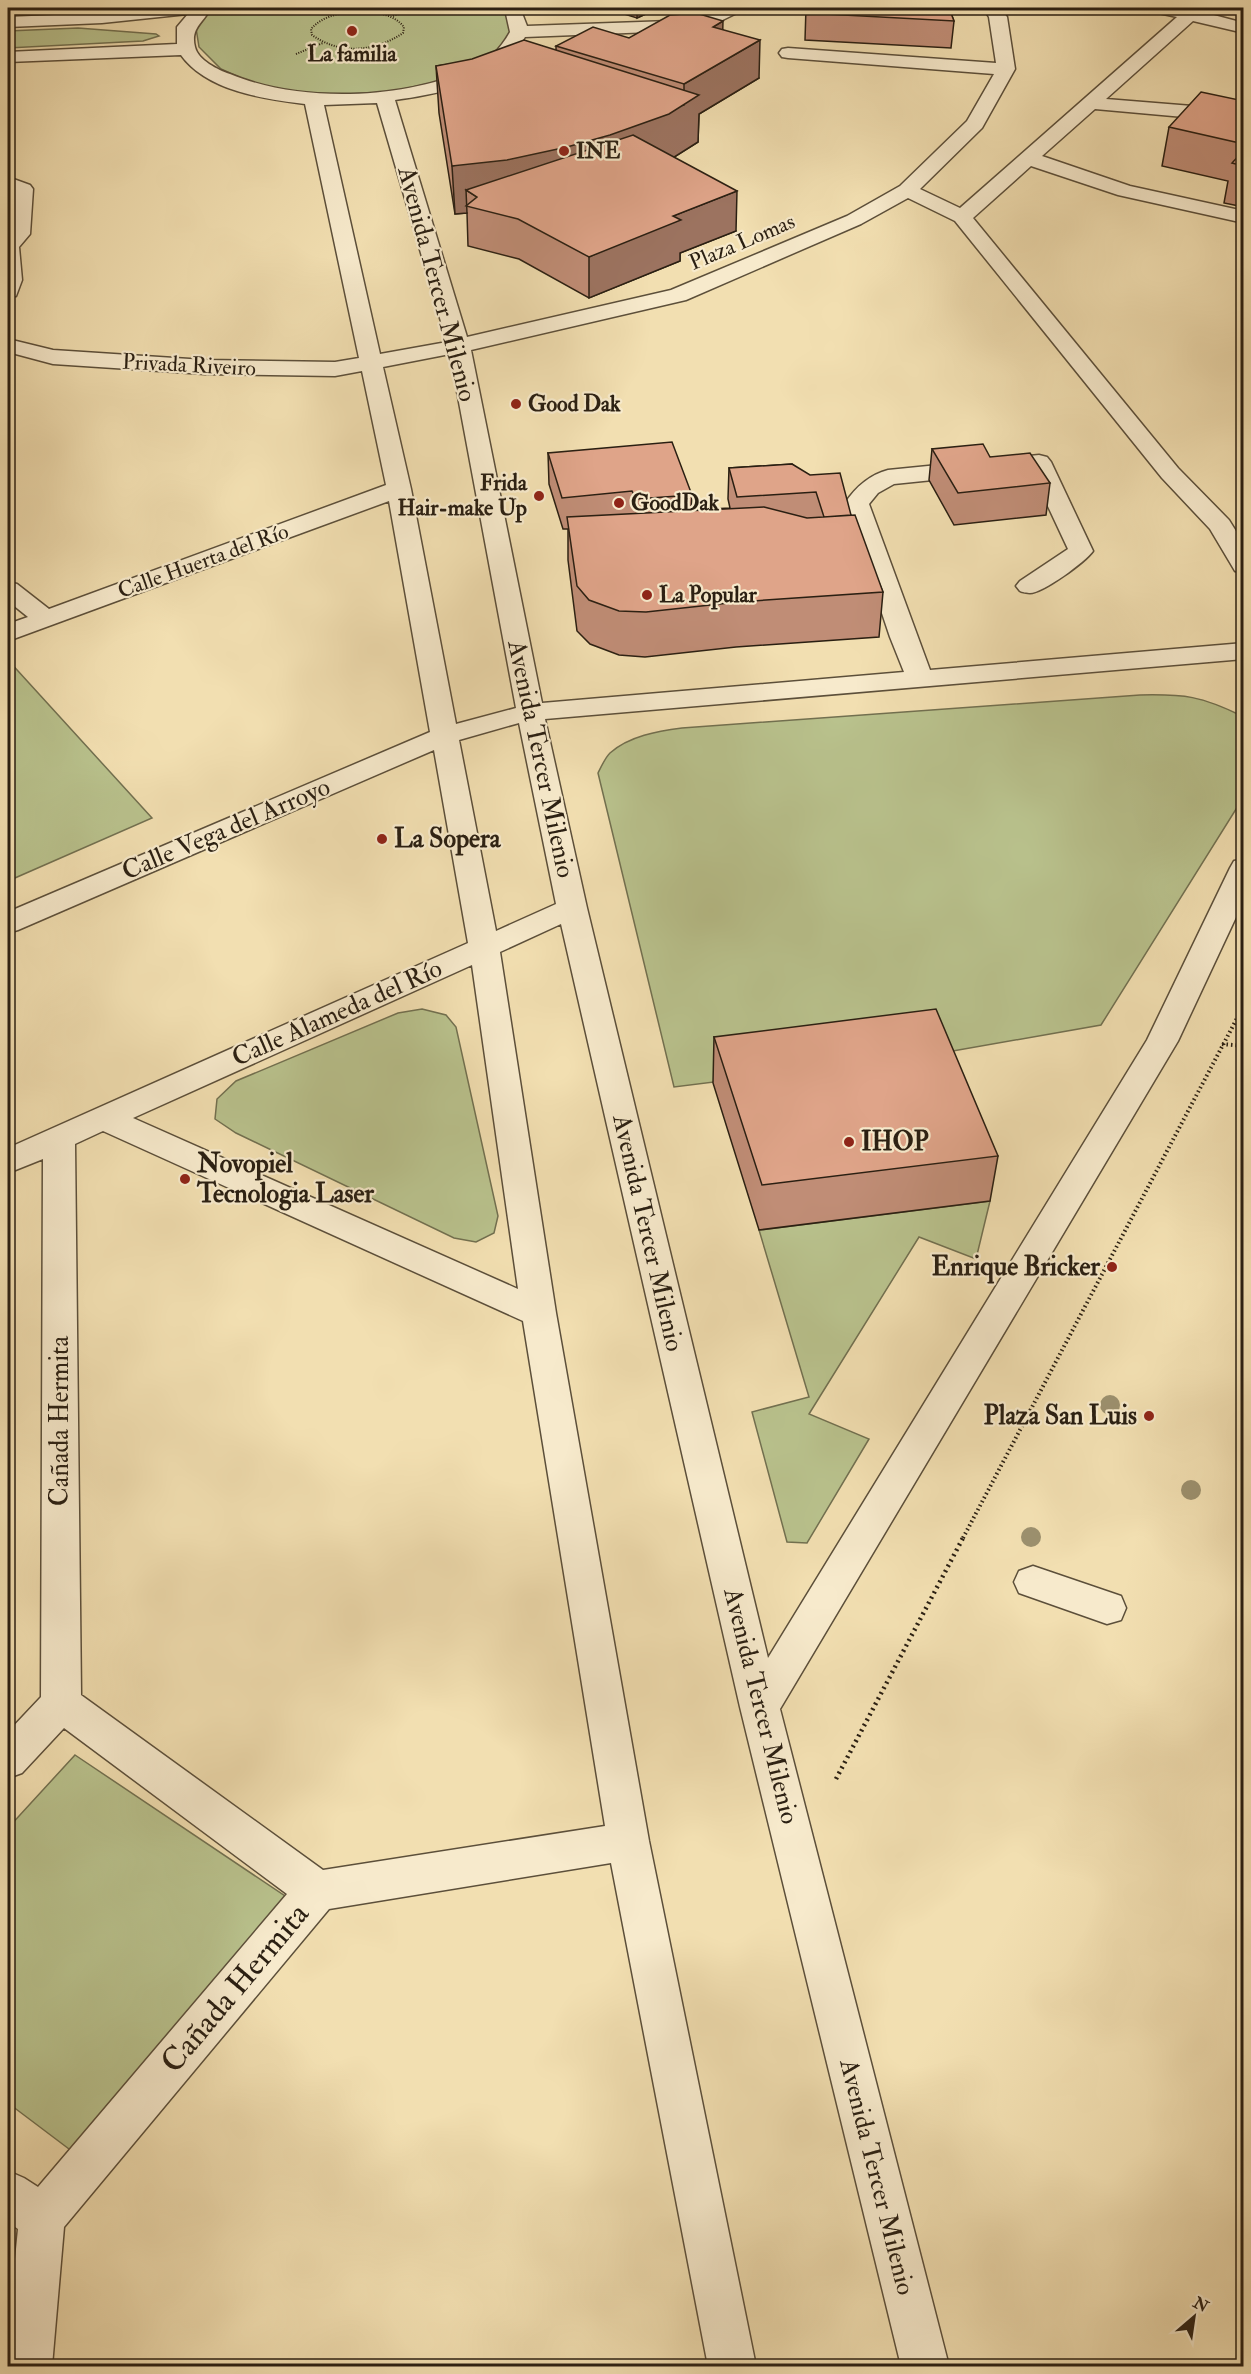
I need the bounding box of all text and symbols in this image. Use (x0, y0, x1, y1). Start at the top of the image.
marker: La familia (345, 24, 359, 38)
place label: La familia (307, 40, 398, 68)
place label: INE (576, 137, 621, 165)
marker: INE (557, 144, 571, 158)
street label: Avenida Tercer Milenio (390, 162, 484, 405)
street label: Plaza Lomas (685, 207, 799, 277)
street label: Privada Riveiro (121, 348, 257, 382)
place label: Good Dak (528, 390, 621, 418)
marker: Good Dak (509, 397, 523, 411)
place label: Frida Hair-make Up (397, 469, 528, 523)
marker: Frida Hair-make Up (532, 489, 546, 503)
place label: GoodDak (631, 489, 719, 517)
marker: GoodDak (612, 496, 626, 510)
street label: Calle Huerta del Río (114, 517, 292, 605)
place label: La Popular (659, 581, 758, 610)
marker: La Popular (640, 588, 654, 602)
street label: Avenida Tercer Milenio (500, 636, 582, 881)
street label: Calle Vega del Arroyo (117, 771, 335, 887)
place label: La Sopera (394, 823, 502, 856)
marker: La Sopera (375, 832, 389, 846)
street label: Calle Alameda del Río (227, 952, 447, 1074)
street label: Avenida Tercer Milenio (605, 1110, 691, 1355)
place label: IHOP (861, 1126, 929, 1158)
marker: IHOP (842, 1135, 856, 1149)
place label: Novopiel Tecnologia Laser (196, 1148, 374, 1211)
marker: Novopiel Tecnologia Laser (178, 1172, 192, 1186)
place label: Enrique Bricker (932, 1251, 1100, 1284)
marker: Enrique Bricker (1105, 1260, 1119, 1274)
street label: Cañada Hermita (44, 1336, 76, 1506)
place label: Plaza San Luis (984, 1400, 1137, 1432)
marker: Plaza San Luis (1142, 1409, 1156, 1423)
street label: Avenida Tercer Milenio (716, 1584, 806, 1827)
street label: Cañada Hermita (152, 1894, 318, 2081)
street label: Avenida Tercer Milenio (832, 2055, 922, 2298)
north arrow (1164, 2287, 1224, 2347)
text: N (1189, 2292, 1212, 2317)

